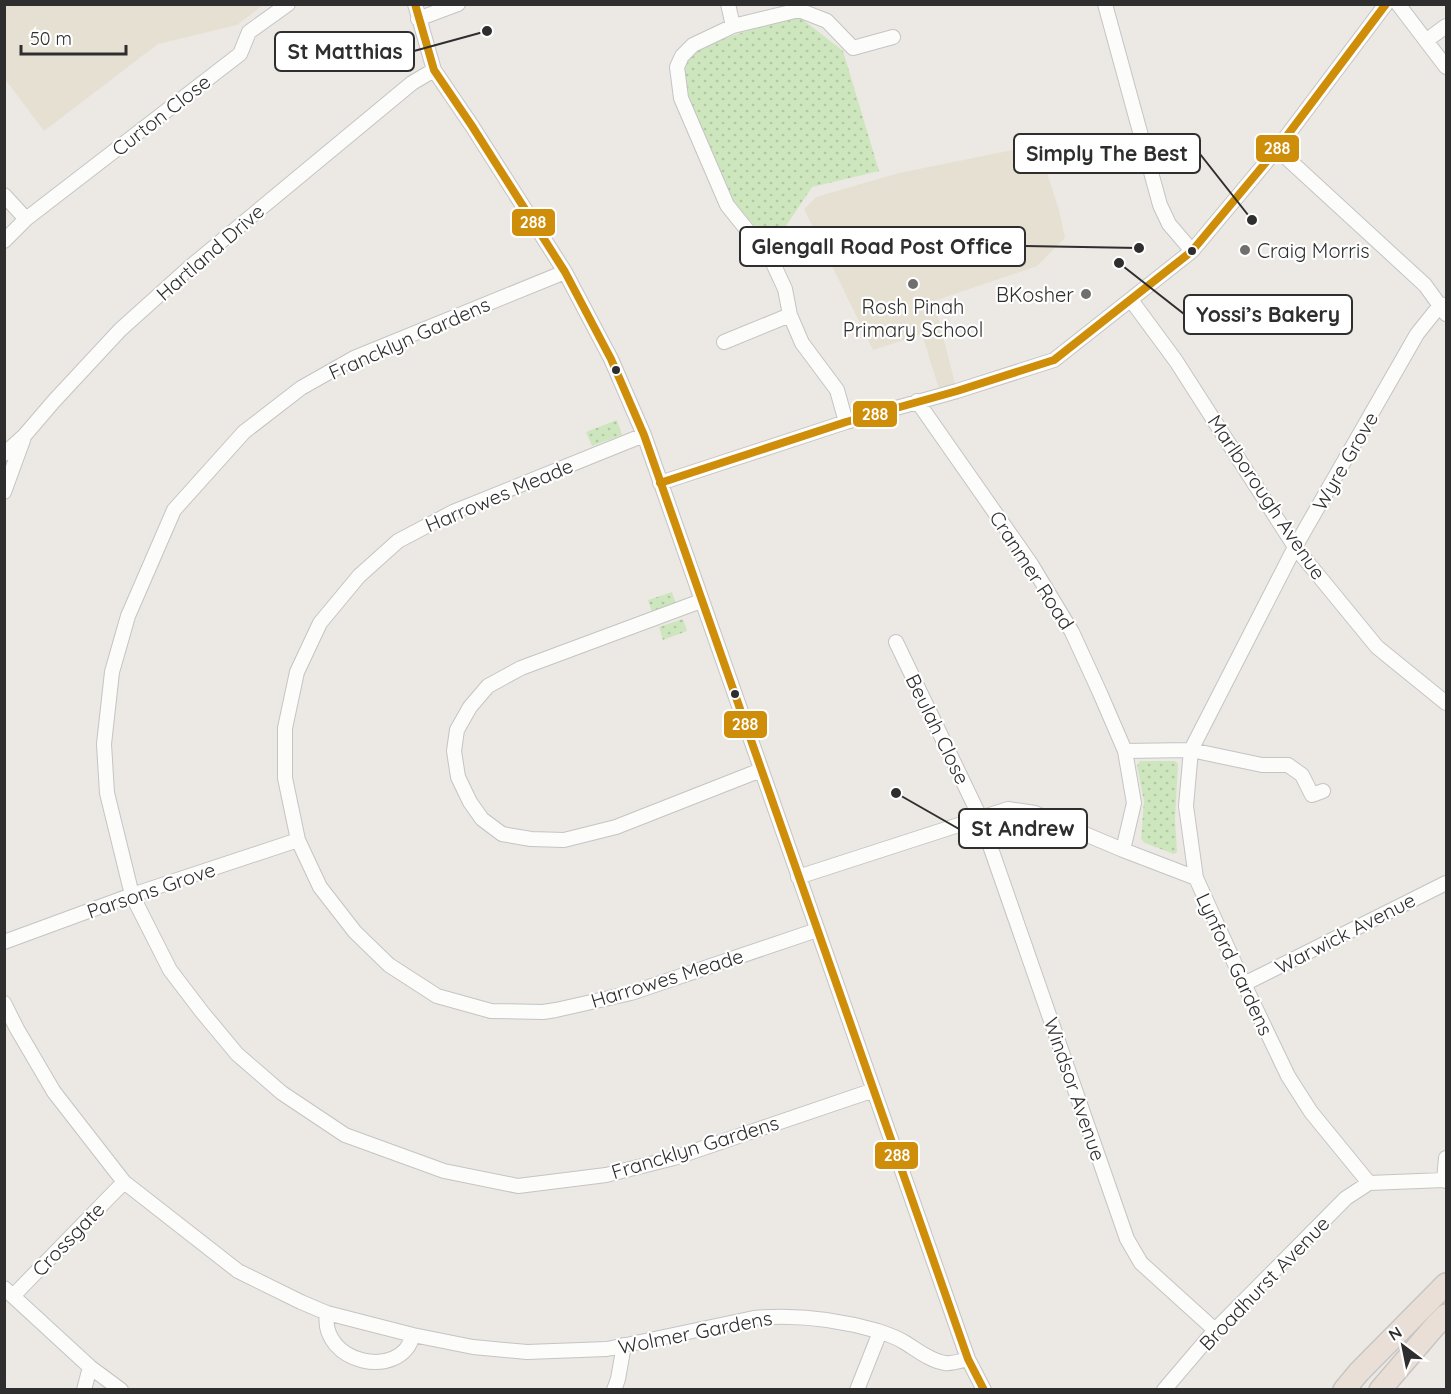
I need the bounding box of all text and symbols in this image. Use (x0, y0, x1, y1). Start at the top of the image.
scale bar (21, 18, 126, 56)
text: 50 m (30, 27, 72, 50)
callout: St Matthias (275, 32, 414, 71)
text: St Matthias (287, 38, 403, 64)
street label: Curton Close (107, 69, 215, 161)
callout: Simply The Best (1014, 134, 1200, 173)
line badge: 288 (1255, 134, 1300, 163)
text: 288 (1264, 138, 1291, 158)
text: Simply The Best (1026, 140, 1188, 166)
street label: Hartland Drive (151, 198, 269, 306)
line badge: 288 (511, 208, 556, 237)
text: 288 (520, 212, 547, 232)
callout: Glengall Road Post Office (740, 227, 1025, 266)
text: Glengall Road Post Office (751, 233, 1013, 259)
place label: Craig Morris (1257, 238, 1370, 263)
marker: Craig Morris (1238, 243, 1252, 257)
unlabelled marker (1186, 245, 1198, 257)
marker: Rosh Pinah Primary School (906, 277, 920, 291)
place label: BKosher (996, 282, 1074, 307)
marker: BKosher (1079, 287, 1093, 301)
street label: Francklyn Gardens (325, 291, 493, 385)
place label: Rosh Pinah Primary School (843, 294, 983, 342)
callout: Yossi’s Bakery (1184, 295, 1352, 334)
text: Yossi’s Bakery (1196, 301, 1340, 327)
unlabelled marker (610, 364, 622, 376)
line badge: 288 (852, 400, 898, 428)
text: 288 (862, 404, 889, 424)
street label: Wyre Grove (1307, 407, 1383, 515)
street label: Marlborough Avenue (1203, 410, 1331, 584)
street label: Harrowes Meade (421, 453, 577, 537)
street label: Cranmer Road (984, 506, 1080, 634)
street label: Beulah Close (901, 670, 975, 788)
unlabelled marker (729, 688, 741, 700)
line badge: 288 (723, 710, 768, 739)
text: 288 (732, 714, 759, 734)
callout: St Andrew (959, 809, 1087, 848)
text: St Andrew (971, 815, 1075, 841)
street label: Parsons Grove (83, 856, 219, 924)
street label: Warwick Avenue (1271, 887, 1419, 979)
street label: Lynford Gardens (1191, 889, 1279, 1039)
street label: Harrowes Meade (588, 943, 746, 1013)
street label: Windsor Avenue (1039, 1014, 1111, 1164)
street label: Francklyn Gardens (608, 1110, 782, 1184)
line badge: 288 (874, 1141, 919, 1170)
text: 288 (884, 1145, 911, 1165)
street label: Crossgate (26, 1197, 110, 1281)
street label: Broadhurst Avenue (1194, 1211, 1334, 1355)
street label: Wolmer Gardens (616, 1305, 774, 1359)
north arrow (1373, 1316, 1433, 1376)
text: N (1385, 1322, 1405, 1345)

